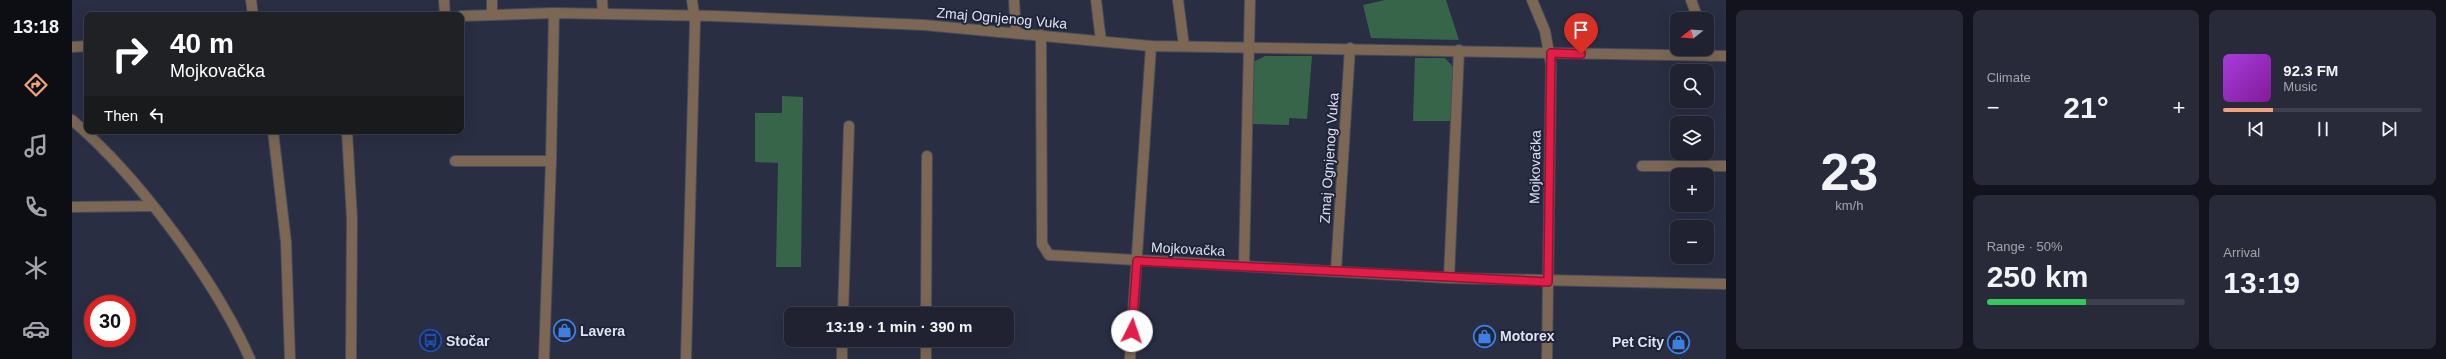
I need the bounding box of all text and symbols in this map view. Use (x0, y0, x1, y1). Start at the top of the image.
street label: Zmaj Ognjenog Vuka (936, 4, 1068, 32)
north arrow (1670, 12, 1714, 56)
map controls (1670, 12, 1714, 264)
pin (1564, 13, 1598, 54)
text: 13:18 (13, 17, 59, 37)
icon: arrive (1570, 19, 1592, 41)
icon: right (104, 28, 156, 80)
text: 40 m (170, 28, 234, 59)
text: Mojkovačka (170, 61, 265, 81)
text: 92.3 FM (2283, 62, 2338, 79)
button: search (1670, 64, 1714, 108)
text: Climate (1987, 70, 2031, 85)
icon: directions (22, 71, 50, 99)
text: Music (2283, 79, 2317, 94)
text: 21° (2063, 91, 2109, 124)
street label: Zmaj Ognjenog Vuka (1316, 92, 1342, 224)
text: − (1987, 95, 2000, 120)
text: + (2172, 95, 2185, 120)
icon: left (146, 104, 168, 126)
text: Then (104, 107, 138, 124)
button: layers (1670, 116, 1714, 160)
icon: previous (2245, 118, 2267, 140)
icon: pause (2312, 118, 2334, 140)
icon: next (2378, 118, 2400, 140)
street label: Mojkovačka (1526, 130, 1544, 204)
icon: music (22, 132, 50, 160)
text: 23 (1820, 143, 1878, 201)
button: + (1670, 168, 1714, 212)
icon: phone (22, 193, 50, 221)
text: km/h (1835, 198, 1863, 213)
button: − (1670, 220, 1714, 264)
street label: Mojkovačka (1151, 239, 1226, 259)
text: Range · 50% (1987, 239, 2063, 254)
text: Arrival (2223, 245, 2260, 260)
icon: climate (22, 254, 50, 282)
text: 250 km (1987, 260, 2088, 293)
text: 13:19 (2223, 266, 2300, 299)
speed limit sign: 30 (84, 295, 136, 347)
position arrow (1111, 310, 1153, 352)
icon: car (22, 315, 50, 343)
shop icon: Lavera (551, 318, 577, 344)
text: 13:19 · 1 min · 390 m (826, 318, 972, 335)
place label: Lavera (580, 323, 625, 339)
shop icon: Motorex (1471, 323, 1497, 349)
bus stop icon: Stočar (417, 328, 443, 354)
place label: Motorex (1500, 328, 1555, 344)
shop icon: Pet City (1666, 329, 1692, 355)
place label: Stočar (446, 333, 490, 349)
place label: Pet City (1612, 334, 1664, 350)

